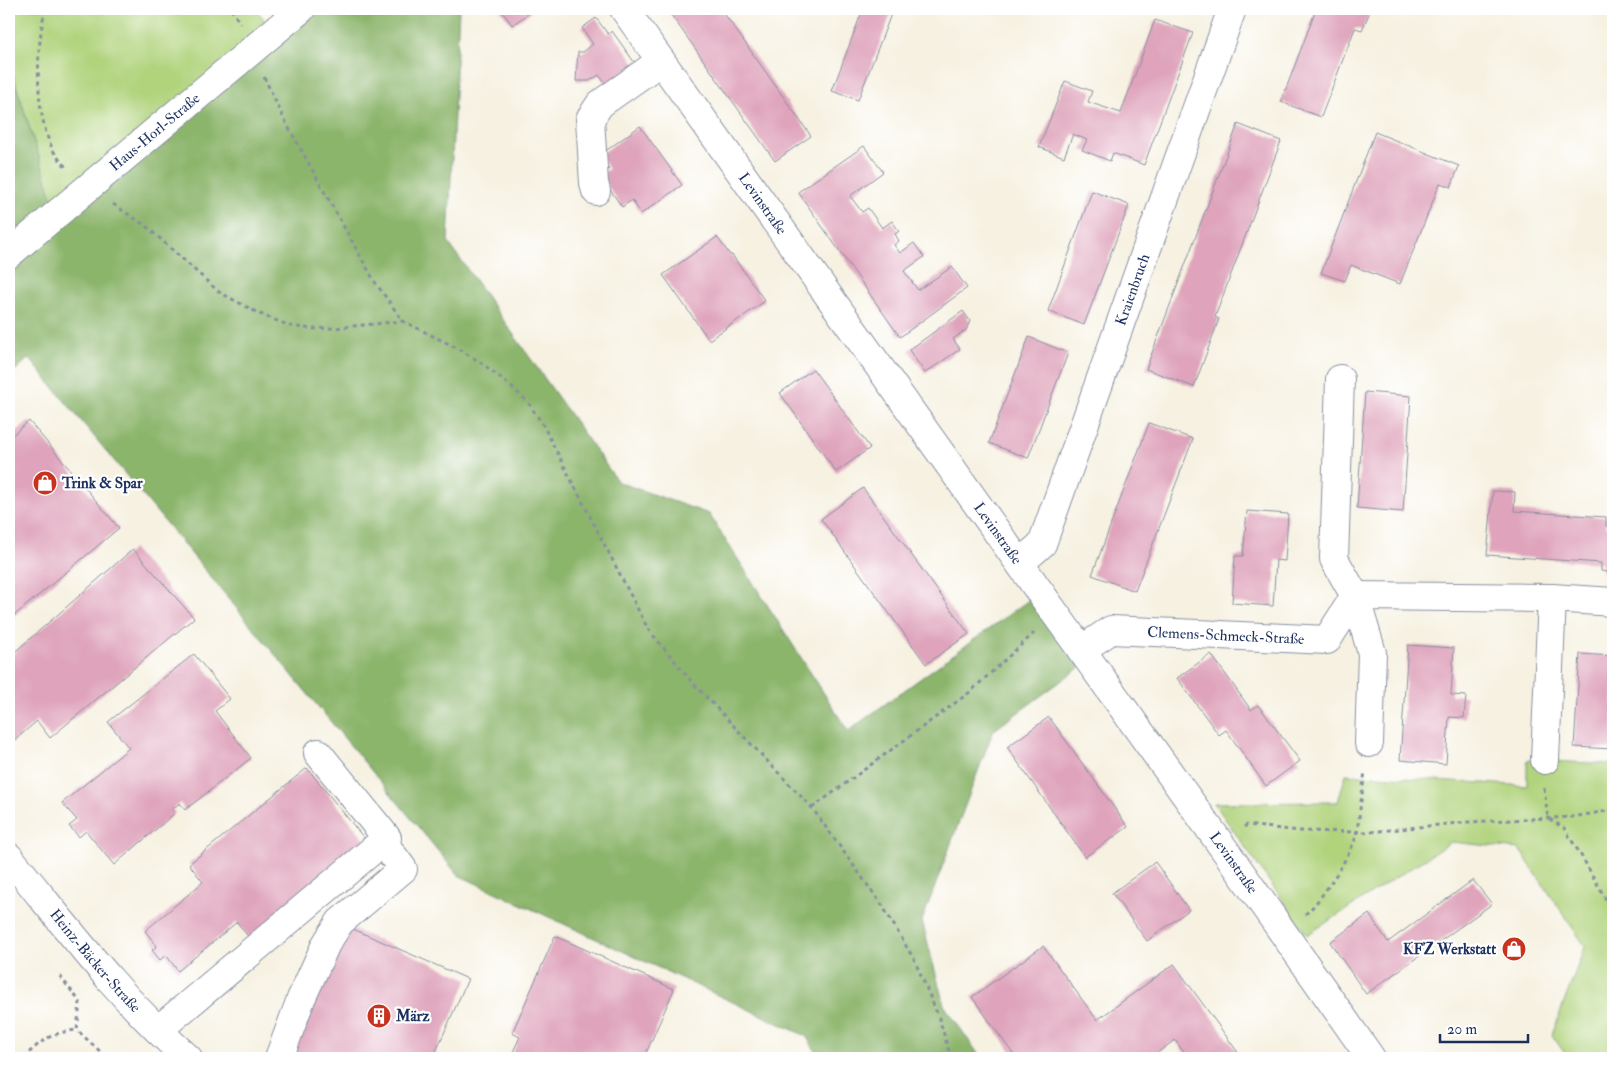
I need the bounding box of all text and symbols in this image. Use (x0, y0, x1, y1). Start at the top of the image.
street label: Haus-Horl-Straße (105, 89, 204, 175)
street label: Levinstraße (734, 169, 791, 238)
street label: Kraienbruch (1111, 251, 1154, 328)
shop icon: Trink & Spar (32, 470, 58, 496)
place label: Trink & Spar (61, 474, 143, 494)
street label: Levinstraße (969, 499, 1026, 568)
street label: Clemens-Schmeck-Straße (1147, 622, 1305, 648)
street label: Levinstraße (1205, 828, 1262, 897)
street label: Heinz-Bäcker-Straße (46, 905, 145, 1017)
shop icon: KFZ Werkstatt (1501, 936, 1527, 962)
place label: KFZ Werkstatt (1403, 940, 1496, 959)
building icon: März (366, 1003, 392, 1029)
place label: März (395, 1007, 430, 1026)
scale bar (1440, 1012, 1527, 1044)
text: 20 m (1447, 1020, 1477, 1039)

